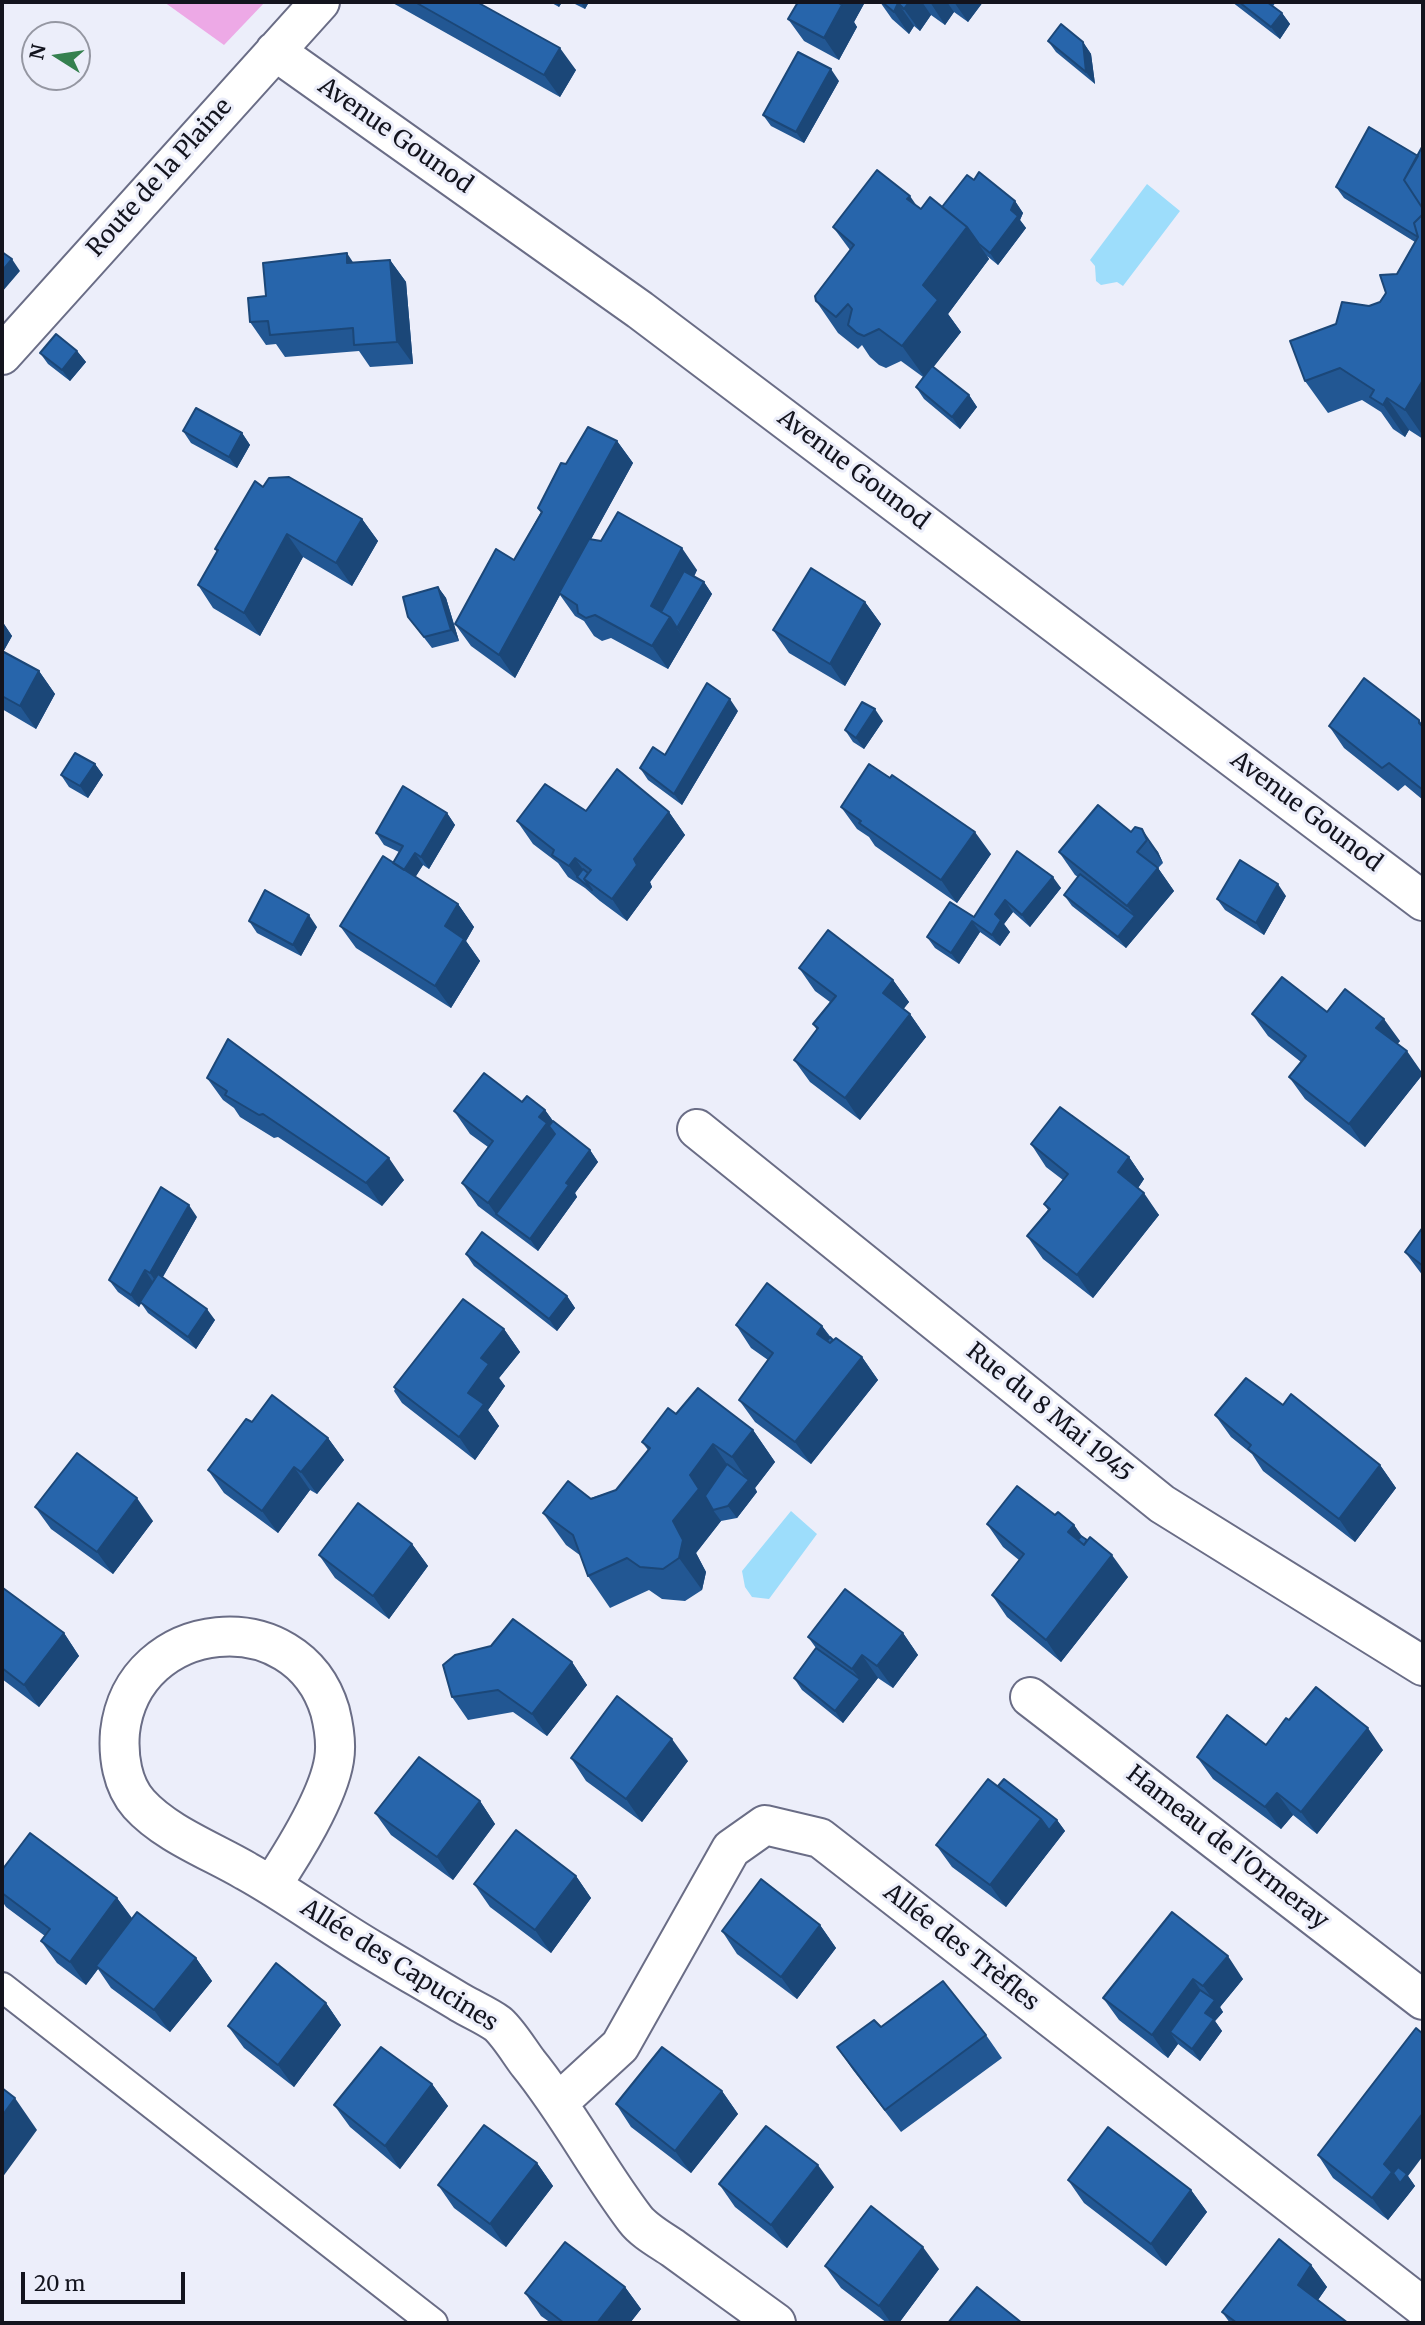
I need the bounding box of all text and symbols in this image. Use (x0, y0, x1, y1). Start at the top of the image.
north arrow (21, 21, 91, 91)
text: N (24, 42, 51, 62)
street label: Avenue Gounod (312, 72, 478, 200)
street label: Route de la Plaine (81, 93, 239, 263)
street label: Avenue Gounod (772, 404, 934, 536)
street label: Avenue Gounod (1225, 746, 1387, 878)
street label: Rue du 8 Mai 1945 (960, 1337, 1138, 1489)
street label: Hameau de l'Ormeray (1120, 1760, 1334, 1936)
street label: Allée des Trèfles (878, 1878, 1044, 2018)
street label: Allée des Capucines (295, 1894, 503, 2038)
scale bar (24, 2258, 189, 2302)
text: 20 m (34, 2270, 85, 2297)

